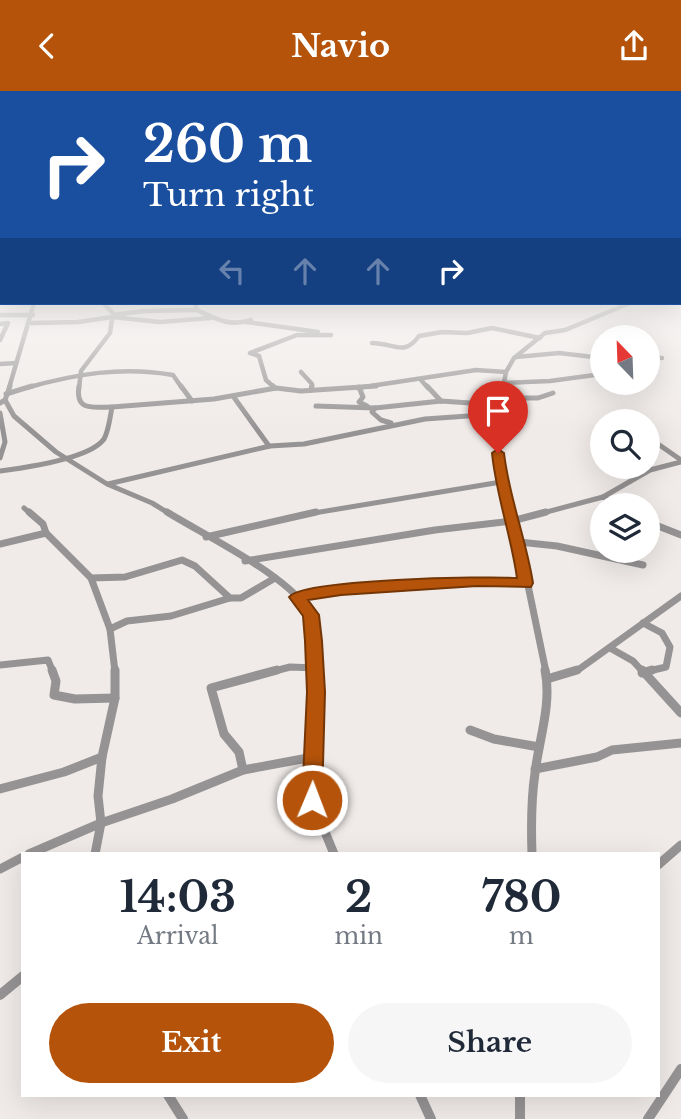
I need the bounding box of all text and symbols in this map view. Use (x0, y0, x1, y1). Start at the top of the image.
text: Navio (291, 26, 390, 66)
icon: back (28, 27, 66, 65)
icon: share (615, 27, 653, 65)
text: 260 m (143, 114, 312, 175)
icon: right (28, 119, 119, 210)
text: Turn right (143, 175, 314, 215)
icon: left (213, 252, 251, 290)
icon: ahead (286, 252, 324, 290)
icon: ahead (359, 252, 397, 290)
icon: right (432, 252, 470, 290)
north arrow (590, 325, 660, 395)
map controls (590, 325, 660, 563)
pin (468, 381, 528, 453)
icon: arrive (479, 392, 517, 430)
button: search (590, 409, 660, 479)
button: layers (590, 493, 660, 563)
position arrow (275, 763, 349, 837)
text: 14:03 (119, 871, 236, 923)
text: 2 (345, 871, 372, 923)
text: 780 (481, 871, 561, 923)
text: Arrival (137, 922, 219, 950)
text: min (335, 922, 383, 950)
text: m (509, 922, 534, 950)
button: Exit (49, 1003, 334, 1083)
button: Share (348, 1003, 632, 1083)

